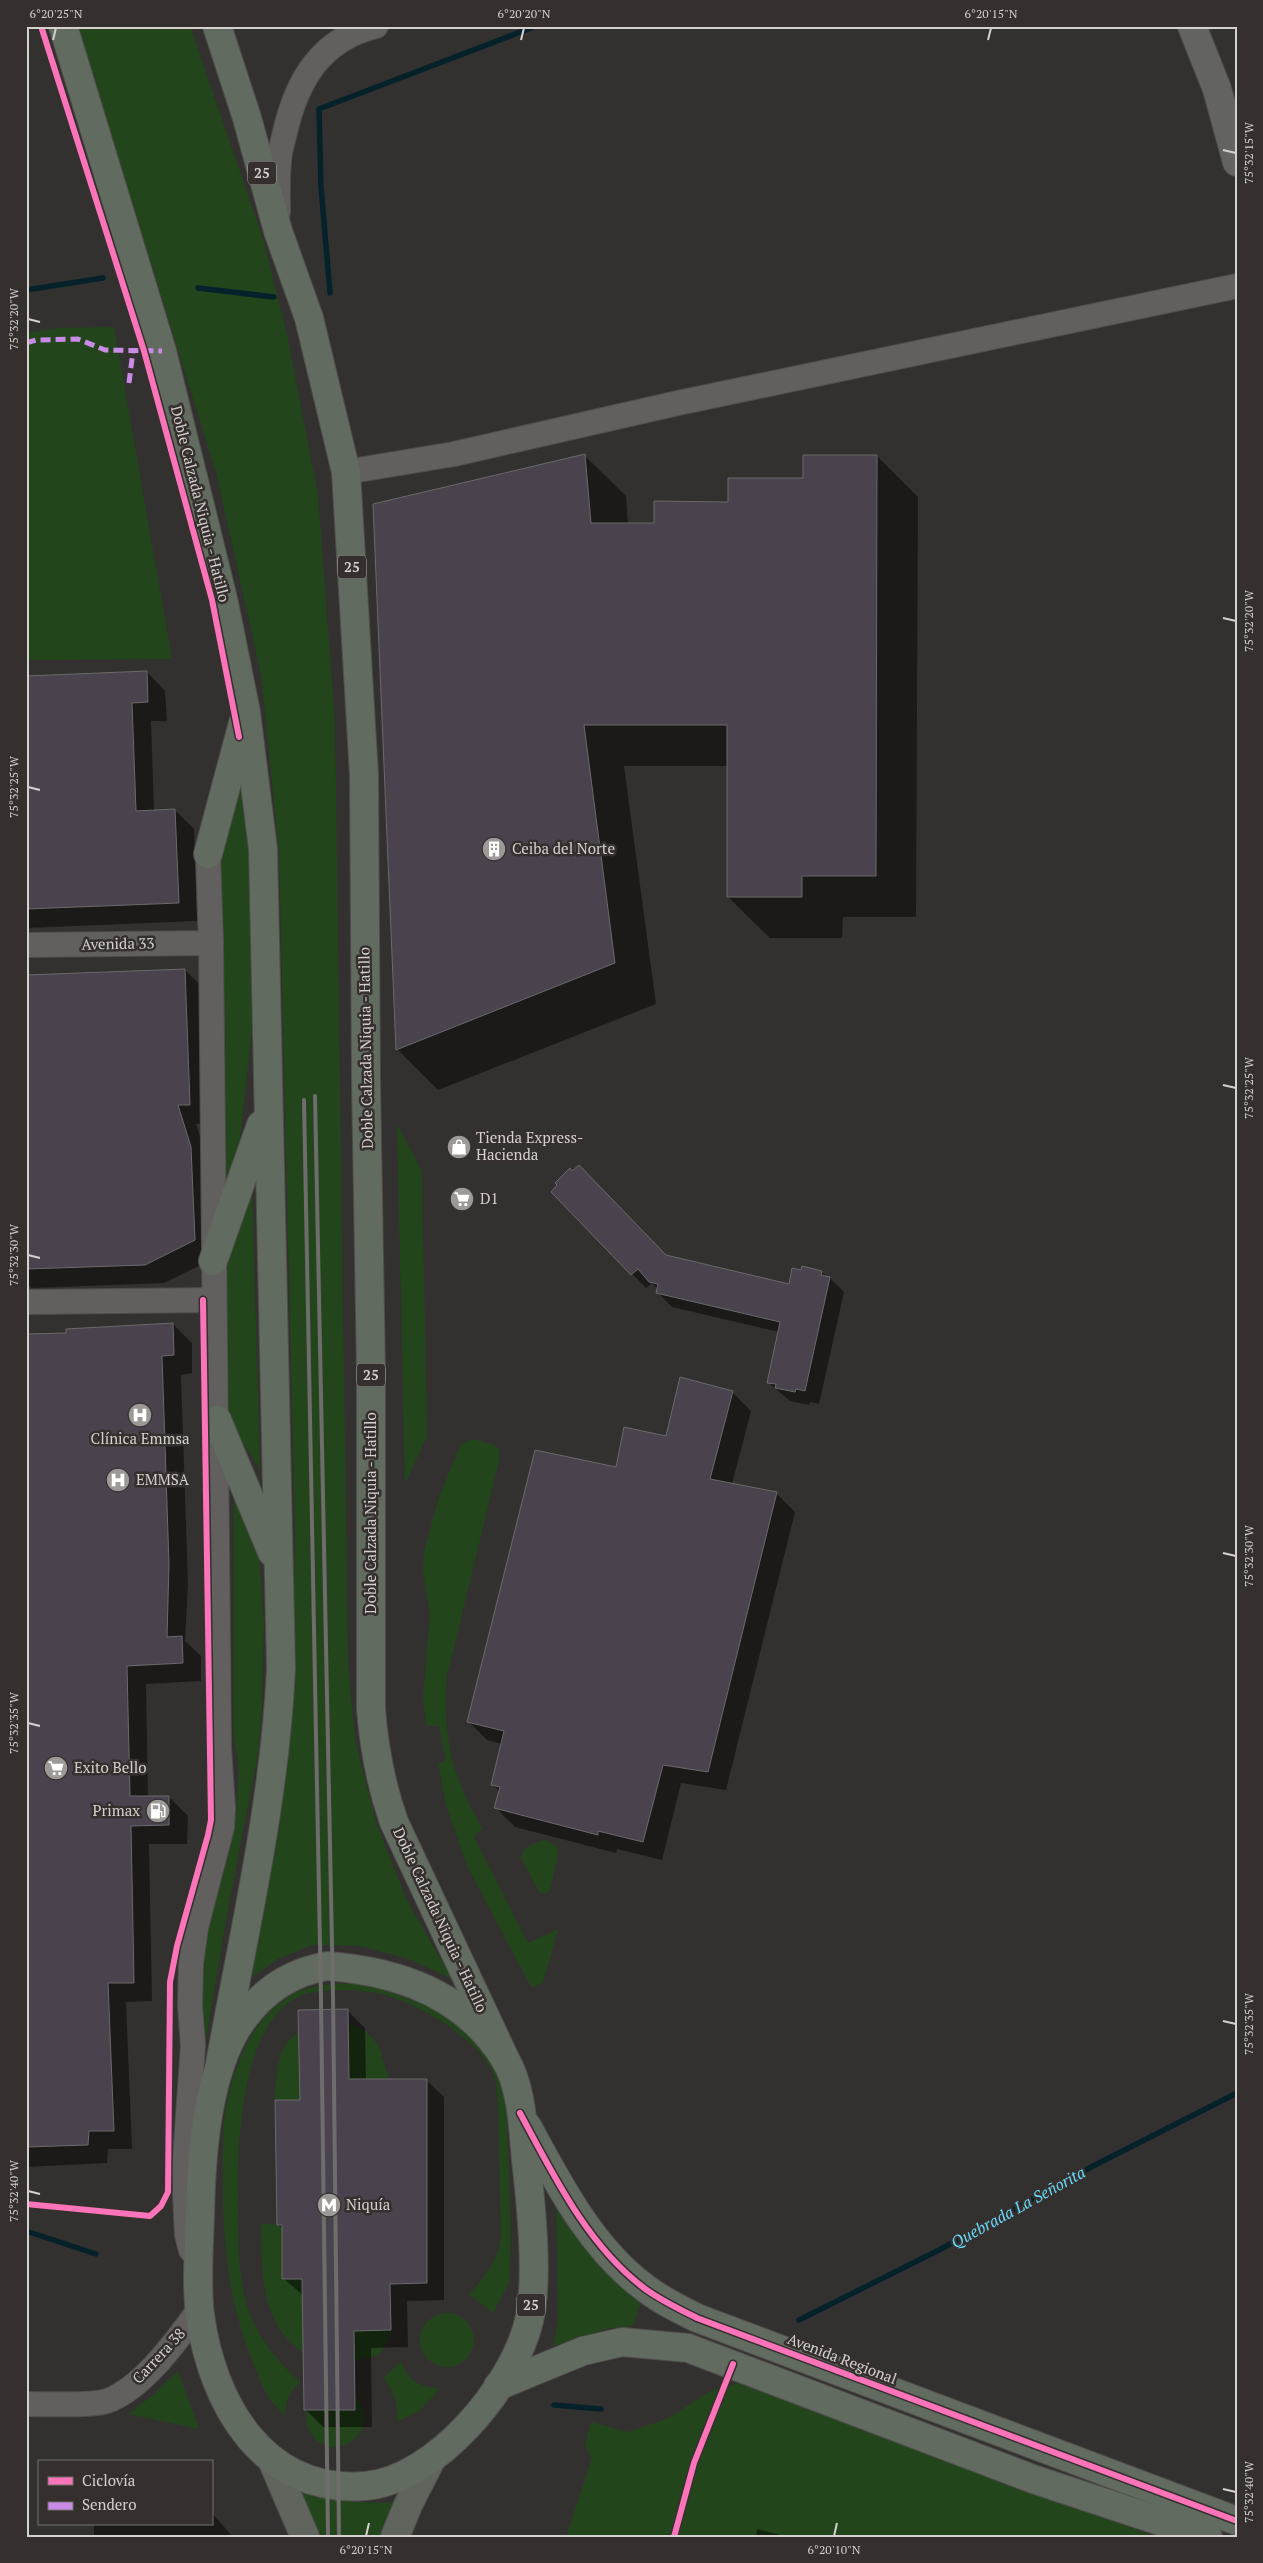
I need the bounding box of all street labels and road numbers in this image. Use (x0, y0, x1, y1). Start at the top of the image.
road number: 25 (248, 162, 276, 184)
street label: Doble Calzada Niquia - Hatillo (167, 403, 235, 604)
road number: 25 (338, 556, 366, 578)
street label: Avenida 33 (81, 932, 155, 954)
street label: Doble Calzada Niquia - Hatillo (353, 947, 377, 1149)
road number: 25 (357, 1364, 385, 1386)
street label: Doble Calzada Niquia - Hatillo (360, 1412, 380, 1614)
street label: Doble Calzada Niquia - Hatillo (389, 1824, 493, 2015)
road number: 25 (517, 2294, 545, 2316)
street label: Carrera 38 (127, 2323, 189, 2387)
street label: Avenida Regional (785, 2328, 900, 2388)

